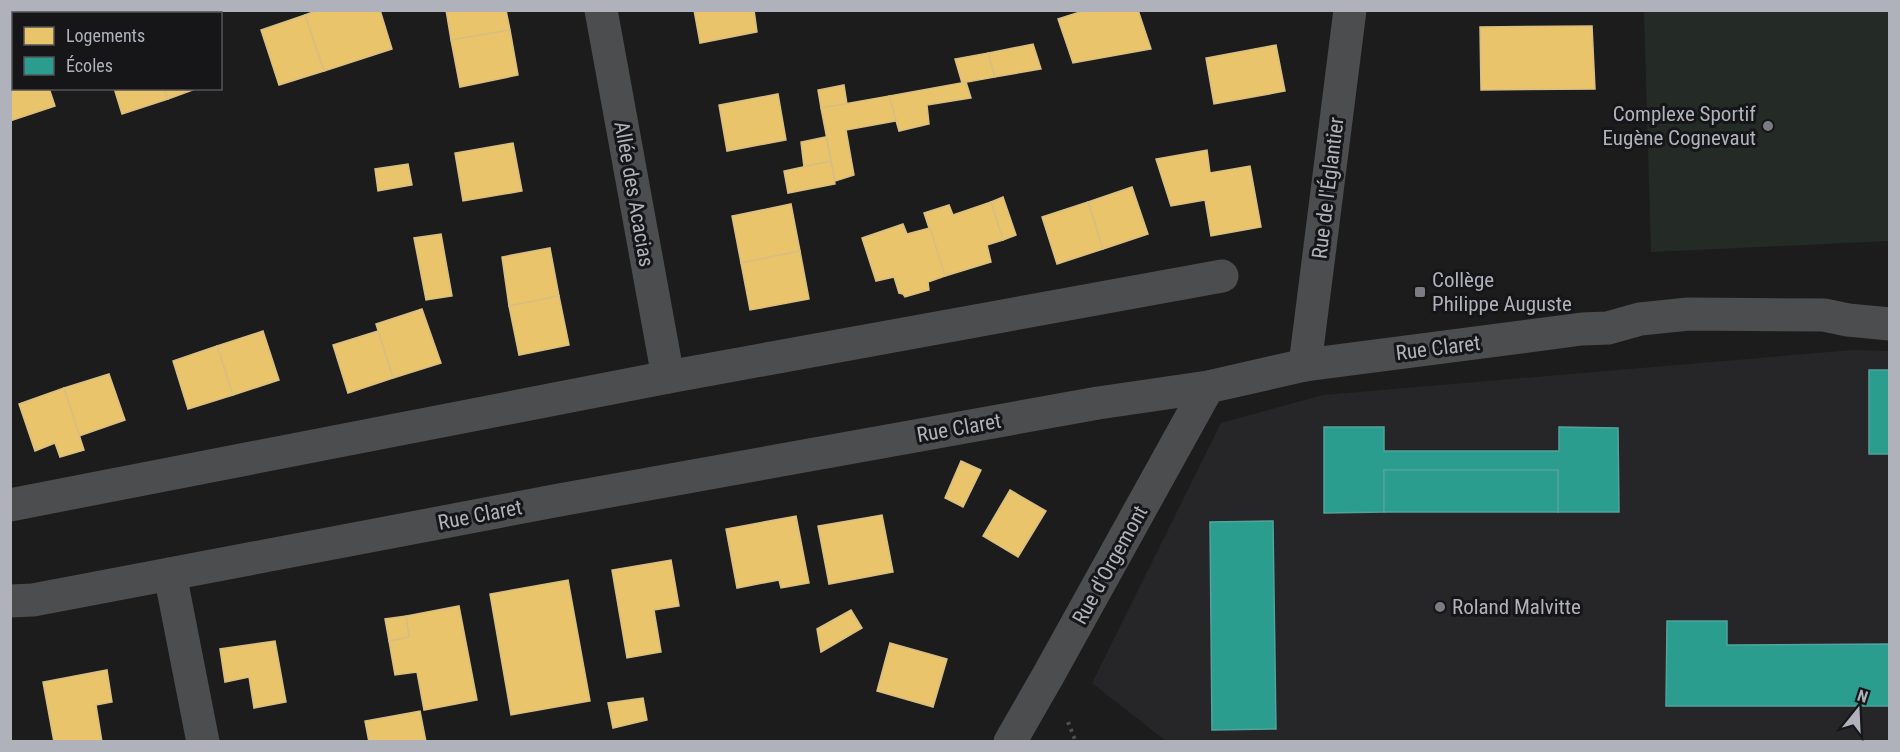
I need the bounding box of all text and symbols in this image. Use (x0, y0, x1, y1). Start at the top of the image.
legend (12, 12, 222, 90)
text: Logements (66, 25, 145, 46)
text: Écoles (66, 55, 113, 76)
place label: Complexe Sportif Eugène Cognevaut (1603, 102, 1756, 150)
street label: Rue de l'Églantier (1307, 116, 1349, 260)
marker: Complexe Sportif Eugène Cognevaut (1761, 119, 1775, 133)
street label: Allée des Acacias (609, 120, 659, 268)
place label: Collège Philippe Auguste (1432, 268, 1572, 316)
marker: Collège Philippe Auguste (1413, 285, 1427, 299)
street label: Rue Claret (1394, 331, 1482, 365)
street label: Rue Claret (915, 409, 1003, 447)
street label: Rue Claret (436, 495, 524, 535)
street label: Rue d'Orgemont (1068, 502, 1152, 628)
place label: Roland Malvitte (1452, 595, 1581, 619)
marker: Roland Malvitte (1433, 600, 1447, 614)
north arrow (1828, 680, 1888, 740)
text: N (1855, 686, 1870, 707)

